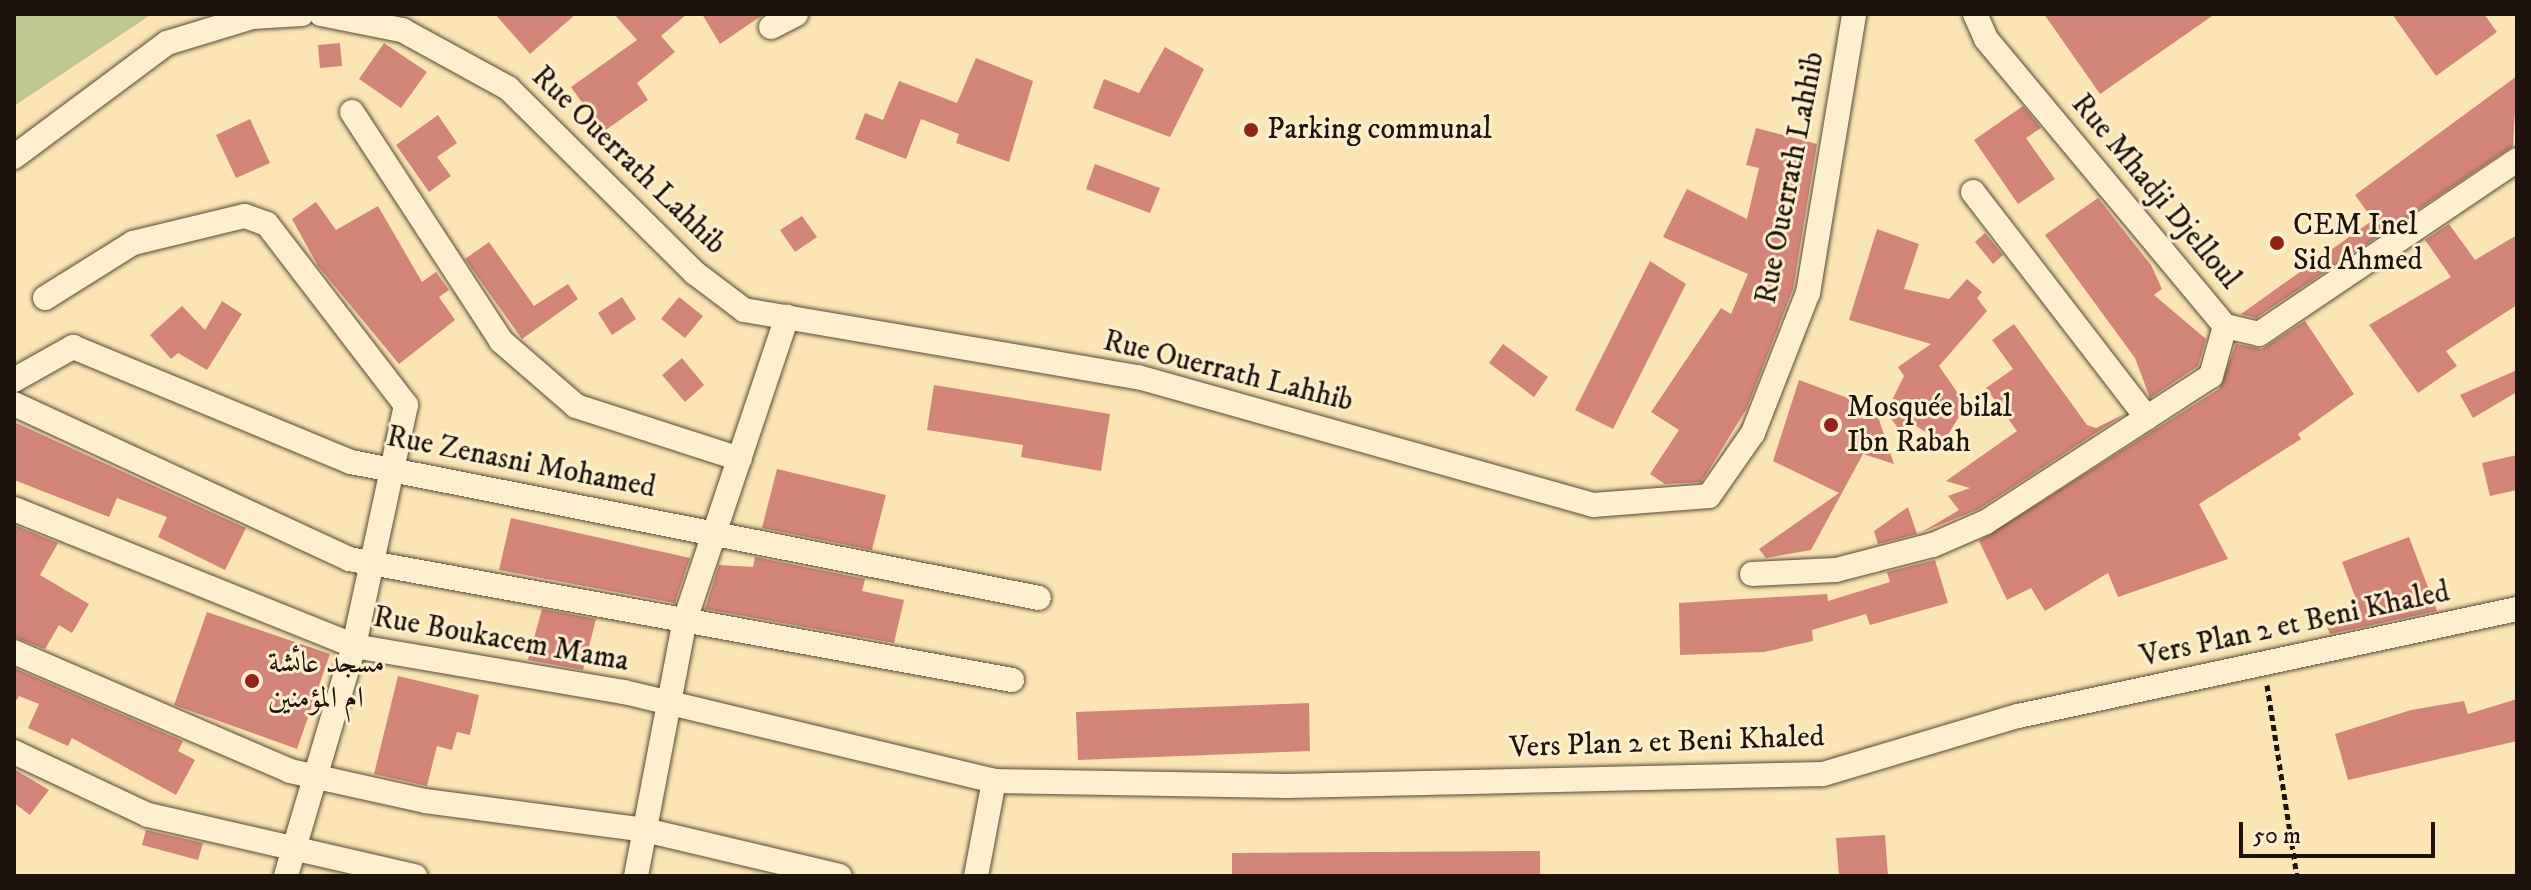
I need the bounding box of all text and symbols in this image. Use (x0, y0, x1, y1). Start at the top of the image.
street label: Rue Ouerrath Lahhib (1749, 49, 1833, 307)
street label: Rue Ouerrath Lahhib (523, 59, 733, 263)
street label: Rue Mhadji Djelloul (2063, 87, 2247, 297)
place label: Parking communal (1267, 112, 1492, 148)
marker: Parking communal (1242, 121, 1260, 139)
place label: CEM Inel Sid Ahmed (2293, 208, 2423, 278)
marker: CEM Inel Sid Ahmed (2268, 234, 2286, 252)
street label: Rue Ouerrath Lahhib (1099, 324, 1357, 420)
place label: Mosquée bilal Ibn Rabah (1847, 390, 2012, 460)
marker: Mosquée bilal Ibn Rabah (1822, 416, 1840, 434)
street label: Rue Zenasni Mohamed (384, 419, 658, 507)
street label: Vers Plan 2 et Beni Khaled (2137, 575, 2453, 675)
street label: Rue Boukacem Mama (370, 600, 632, 680)
place label: مسجد عائشة ام المؤمنين (268, 646, 385, 716)
marker: مسجد عائشة ام المؤمنين (243, 672, 261, 690)
street label: Vers Plan 2 et Beni Khaled (1509, 720, 1825, 766)
scale bar (2243, 806, 2439, 856)
text: 50 m (2253, 821, 2301, 851)

